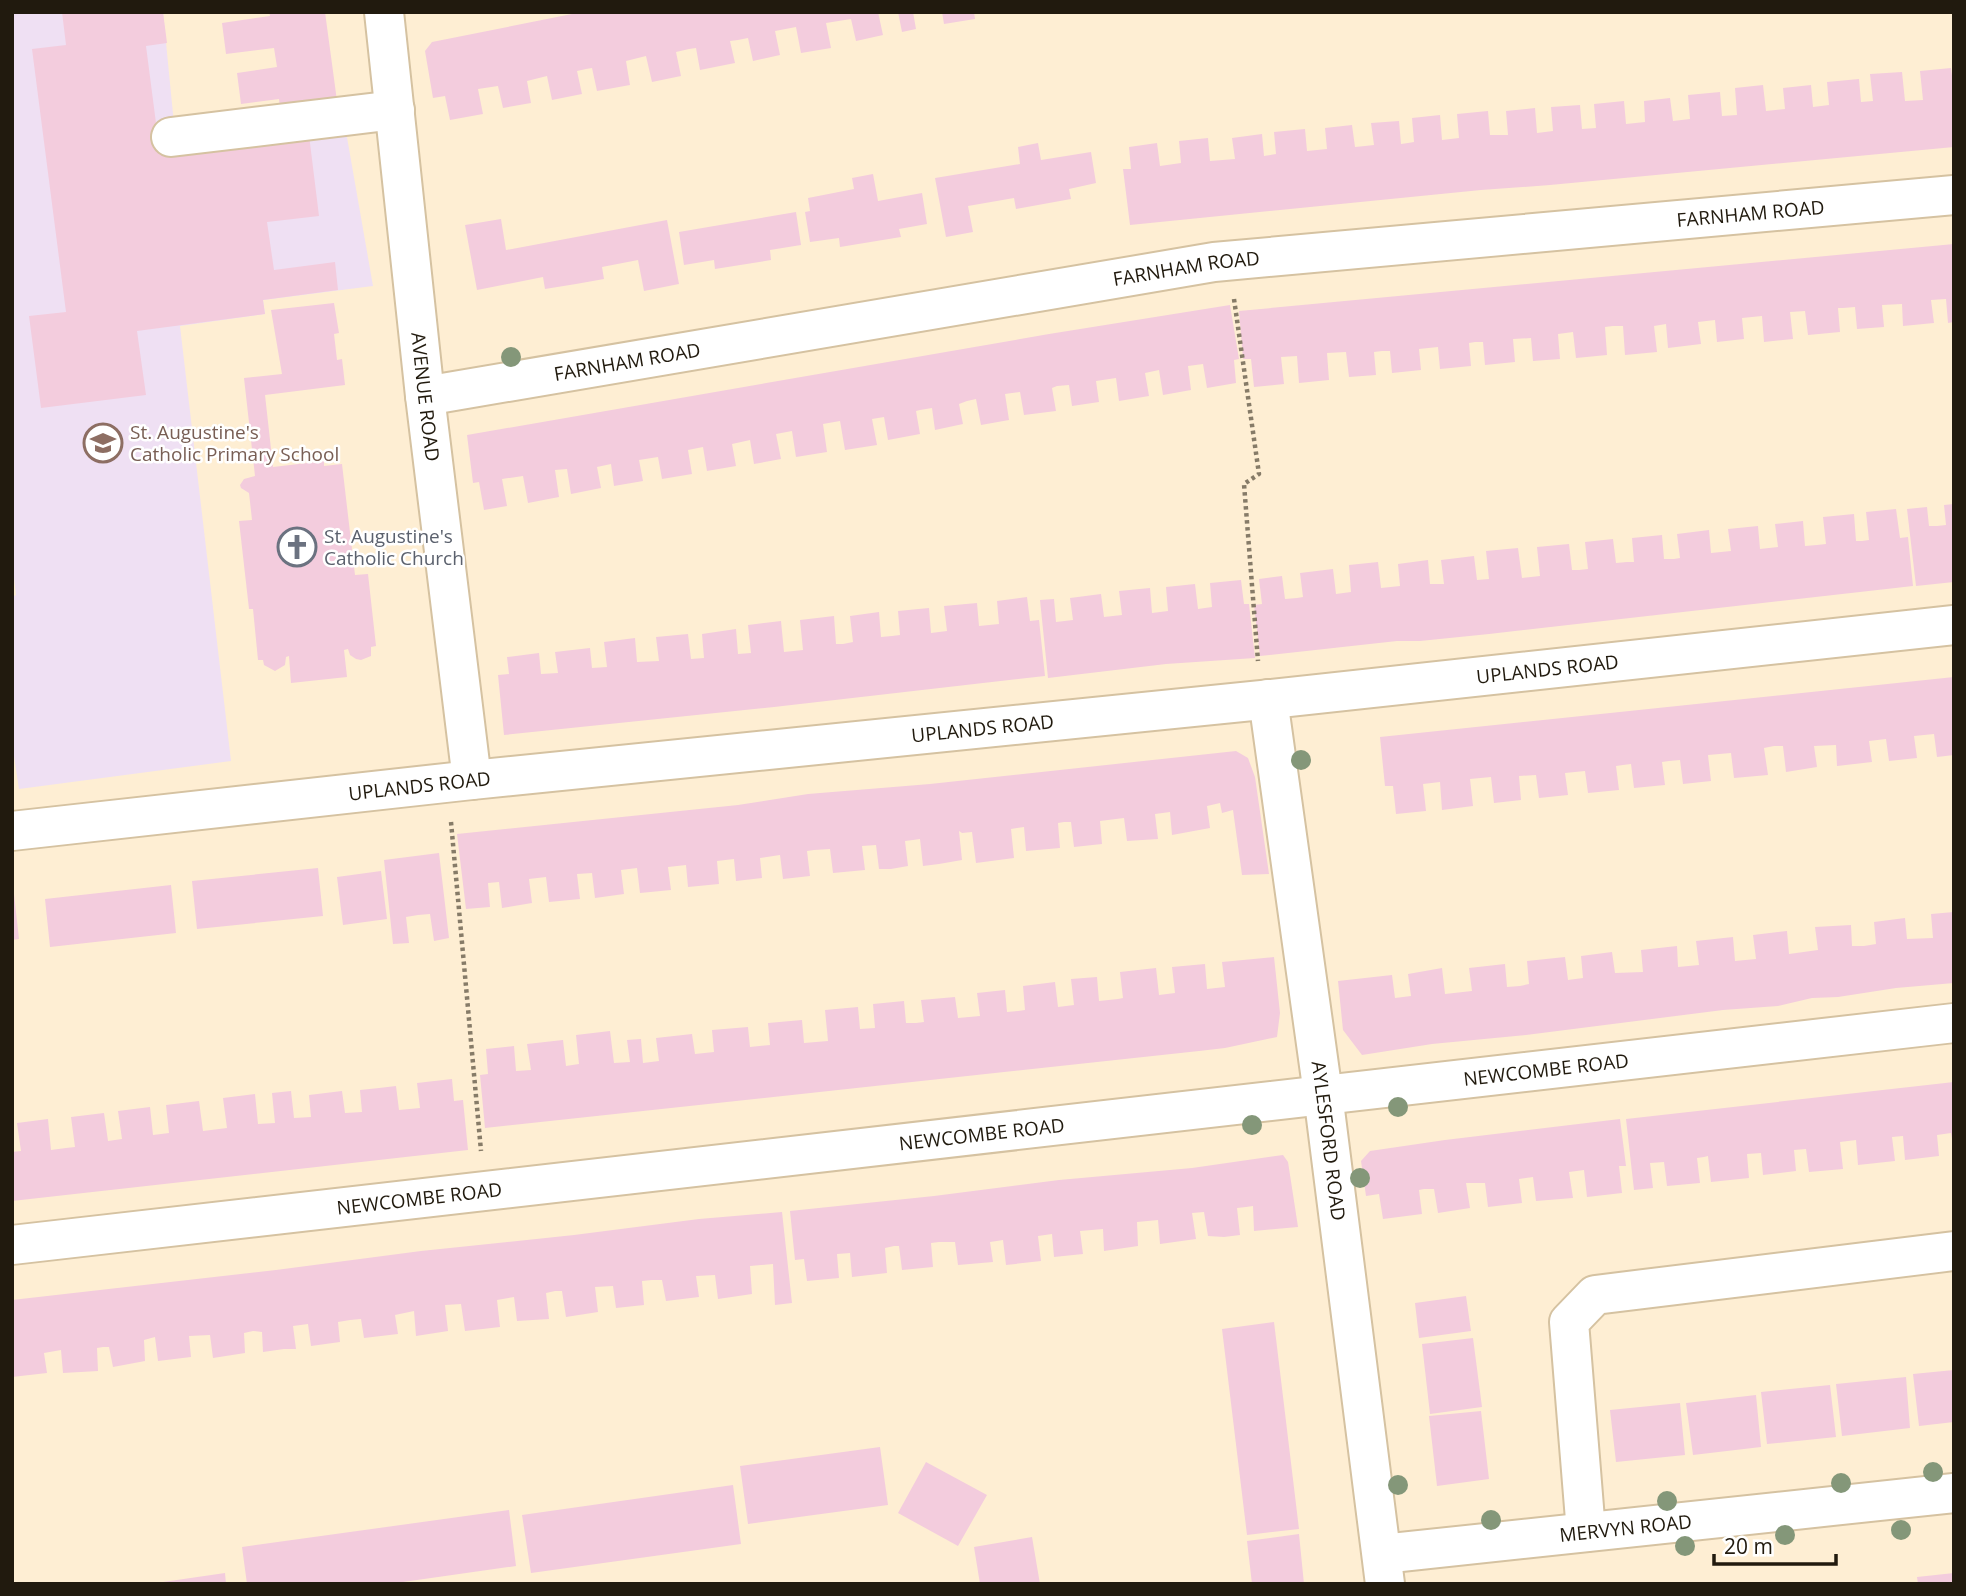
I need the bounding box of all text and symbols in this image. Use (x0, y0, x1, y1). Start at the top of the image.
street label: FARNHAM ROAD (1676, 194, 1826, 233)
street label: FARNHAM ROAD (1111, 245, 1261, 292)
street label: AVENUE ROAD (405, 331, 446, 463)
street label: FARNHAM ROAD (552, 336, 702, 387)
place label: St. Augustine's Catholic Primary School (130, 419, 339, 467)
school or university icon: St. Augustine's Catholic Primary School (82, 422, 124, 464)
place label: St. Augustine's Catholic Church (324, 523, 464, 571)
church icon: St. Augustine's Catholic Church (276, 526, 318, 568)
street label: UPLANDS ROAD (1475, 648, 1620, 690)
street label: UPLANDS ROAD (910, 708, 1055, 748)
street label: UPLANDS ROAD (347, 765, 492, 807)
street label: NEWCOMBE ROAD (1462, 1047, 1630, 1092)
street label: AYLESFORD ROAD (1306, 1059, 1352, 1222)
street label: NEWCOMBE ROAD (898, 1112, 1066, 1157)
street label: NEWCOMBE ROAD (335, 1176, 503, 1221)
street label: MERVYN ROAD (1558, 1508, 1693, 1548)
scale bar (1714, 1522, 1836, 1566)
text: 20 m (1724, 1532, 1773, 1560)

